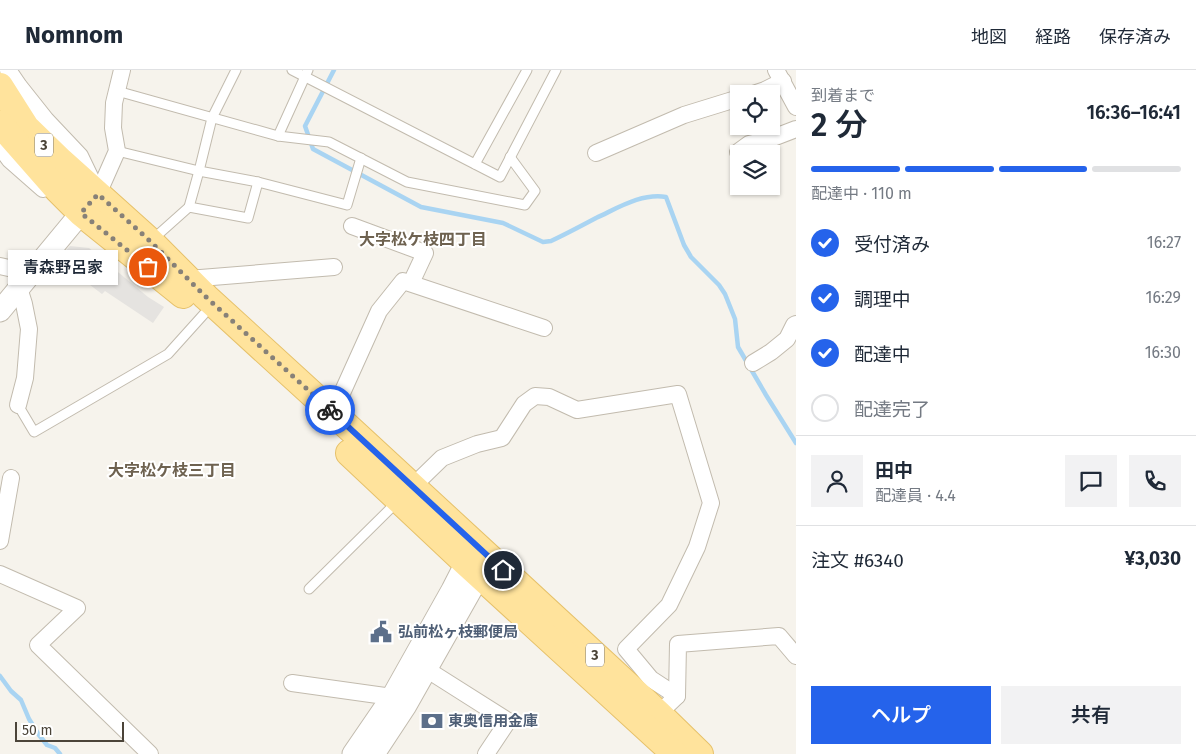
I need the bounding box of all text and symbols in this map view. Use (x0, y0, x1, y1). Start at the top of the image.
text: Nomnom (25, 21, 123, 49)
text: 地図 (971, 26, 1007, 48)
text: 経路 (1035, 26, 1071, 48)
text: 保存済み (1099, 26, 1171, 48)
map controls (730, 85, 780, 195)
button: locate (730, 85, 780, 135)
text: 到着まで (811, 86, 875, 105)
text: 16:36–16:41 (1086, 101, 1181, 124)
text: 2 分 (811, 106, 867, 144)
road number: 3 (35, 134, 53, 156)
button: layers (730, 145, 780, 195)
text: 配達中 · 110 m (811, 184, 912, 203)
icon: check (811, 229, 839, 257)
district label: 大字松ケ枝四丁目 (359, 230, 487, 249)
text: 受付済み (854, 233, 930, 256)
text: 16:27 (1147, 233, 1181, 252)
pin (127, 246, 169, 288)
callout: 青森野呂家 (8, 250, 118, 284)
icon: bag (134, 253, 162, 281)
text: 青森野呂家 (23, 258, 103, 277)
icon: check (811, 284, 839, 312)
text: 調理中 (854, 288, 911, 311)
text: 16:29 (1146, 288, 1181, 307)
icon: check (811, 339, 839, 367)
text: 配達中 (854, 343, 911, 366)
text: 16:30 (1145, 343, 1181, 362)
courier (305, 385, 355, 435)
icon: bike (316, 396, 344, 424)
text: 配達完了 (854, 398, 930, 421)
button: person (811, 455, 863, 507)
button: chat (1065, 455, 1117, 507)
button: phone (1129, 455, 1181, 507)
text: 田中 (875, 459, 913, 482)
district label: 大字松ケ枝三丁目 (108, 461, 236, 480)
text: 配達員 · 4.4 (875, 486, 956, 505)
text: ¥3,030 (1124, 547, 1181, 570)
pin (482, 549, 524, 591)
text: 注文 #6340 (811, 549, 904, 572)
icon: home (489, 556, 517, 584)
public building icon: 弘前松ヶ枝郵便局 (368, 619, 394, 645)
place label: 弘前松ヶ枝郵便局 (398, 623, 518, 641)
road number: 3 (586, 644, 604, 666)
button: ヘルプ (811, 686, 991, 744)
button: 共有 (1001, 686, 1181, 744)
bank icon: 東奥信用金庫 (419, 708, 445, 734)
place label: 東奥信用金庫 (448, 712, 538, 730)
scale bar (15, 719, 124, 742)
text: 50 m (22, 722, 53, 739)

